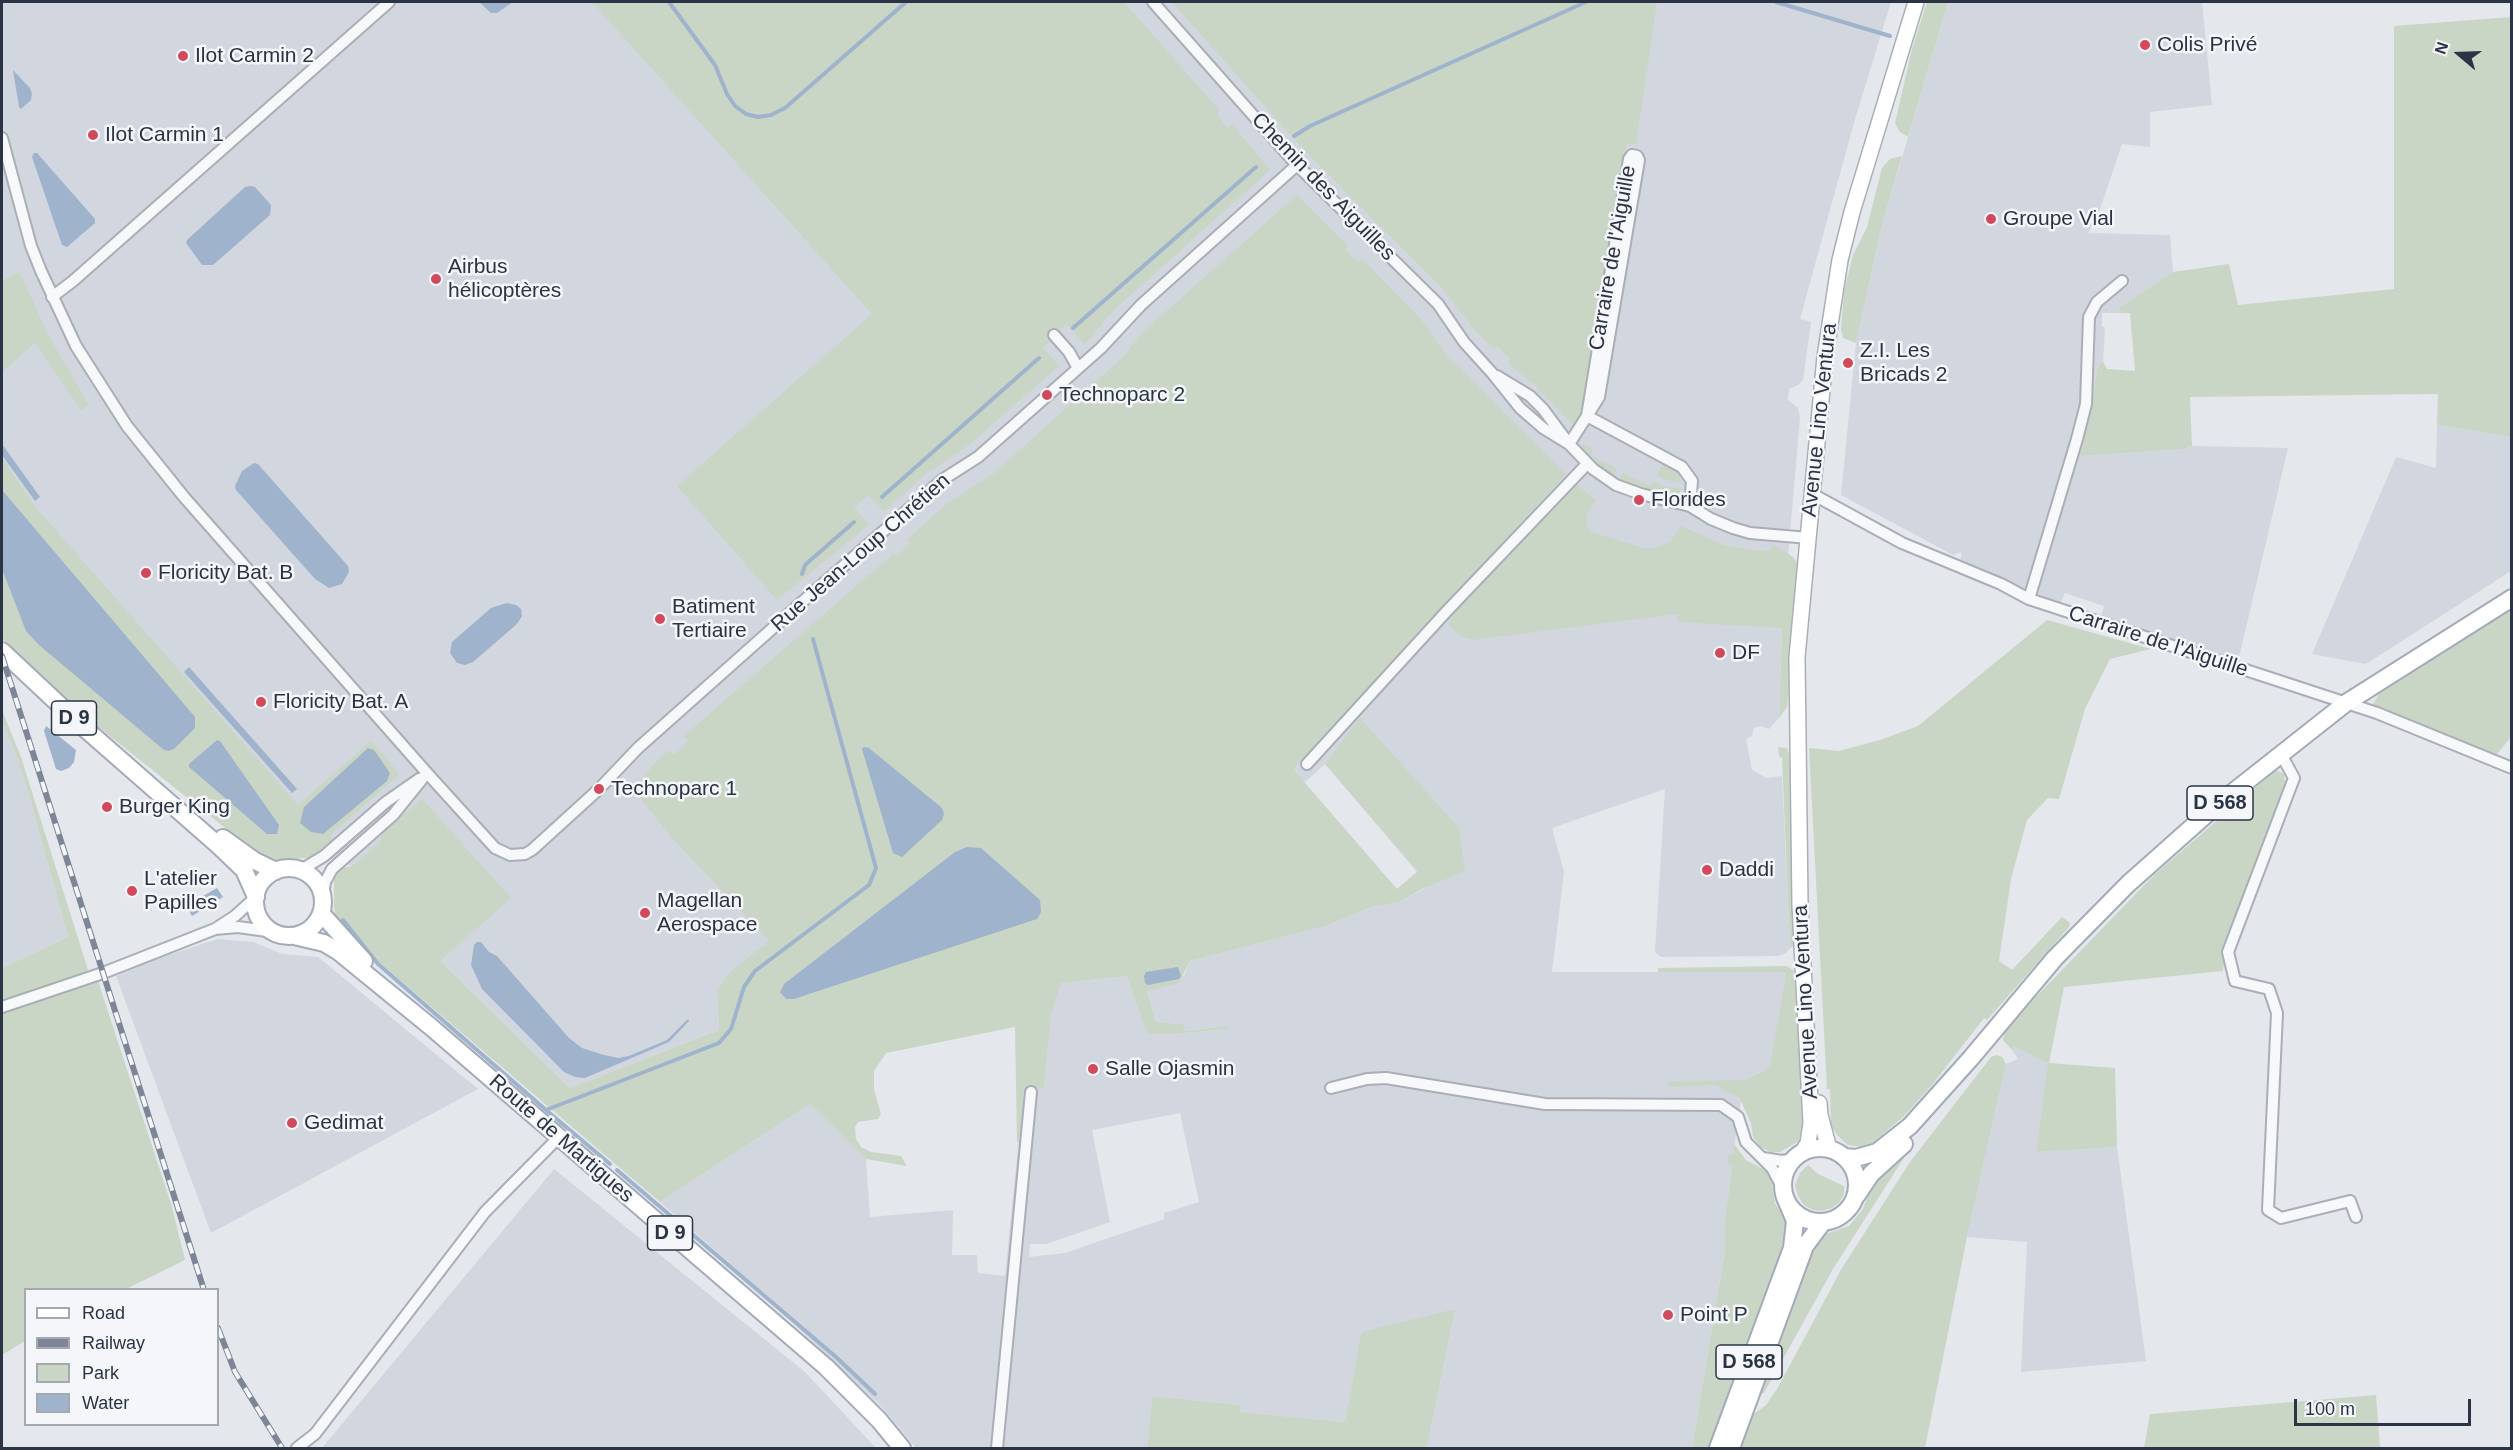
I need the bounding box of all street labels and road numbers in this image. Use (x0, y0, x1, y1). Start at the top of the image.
street label: Chemin des Aiguilles (1246, 108, 1400, 266)
street label: Carraire de l'Aiguille (1584, 164, 1642, 352)
street label: Avenue Lino Ventura (1797, 322, 1843, 518)
street label: Rue Jean-Loup Chrétien (766, 468, 956, 638)
street label: Carraire de l'Aiguille (2065, 601, 2251, 683)
road number: D 9 (52, 701, 97, 735)
road number: D 568 (2187, 786, 2253, 820)
street label: Avenue Lino Ventura (1788, 904, 1824, 1100)
street label: Route de Martigues (484, 1069, 638, 1209)
road number: D 9 (648, 1216, 692, 1250)
road number: D 568 (1716, 1345, 1782, 1379)

